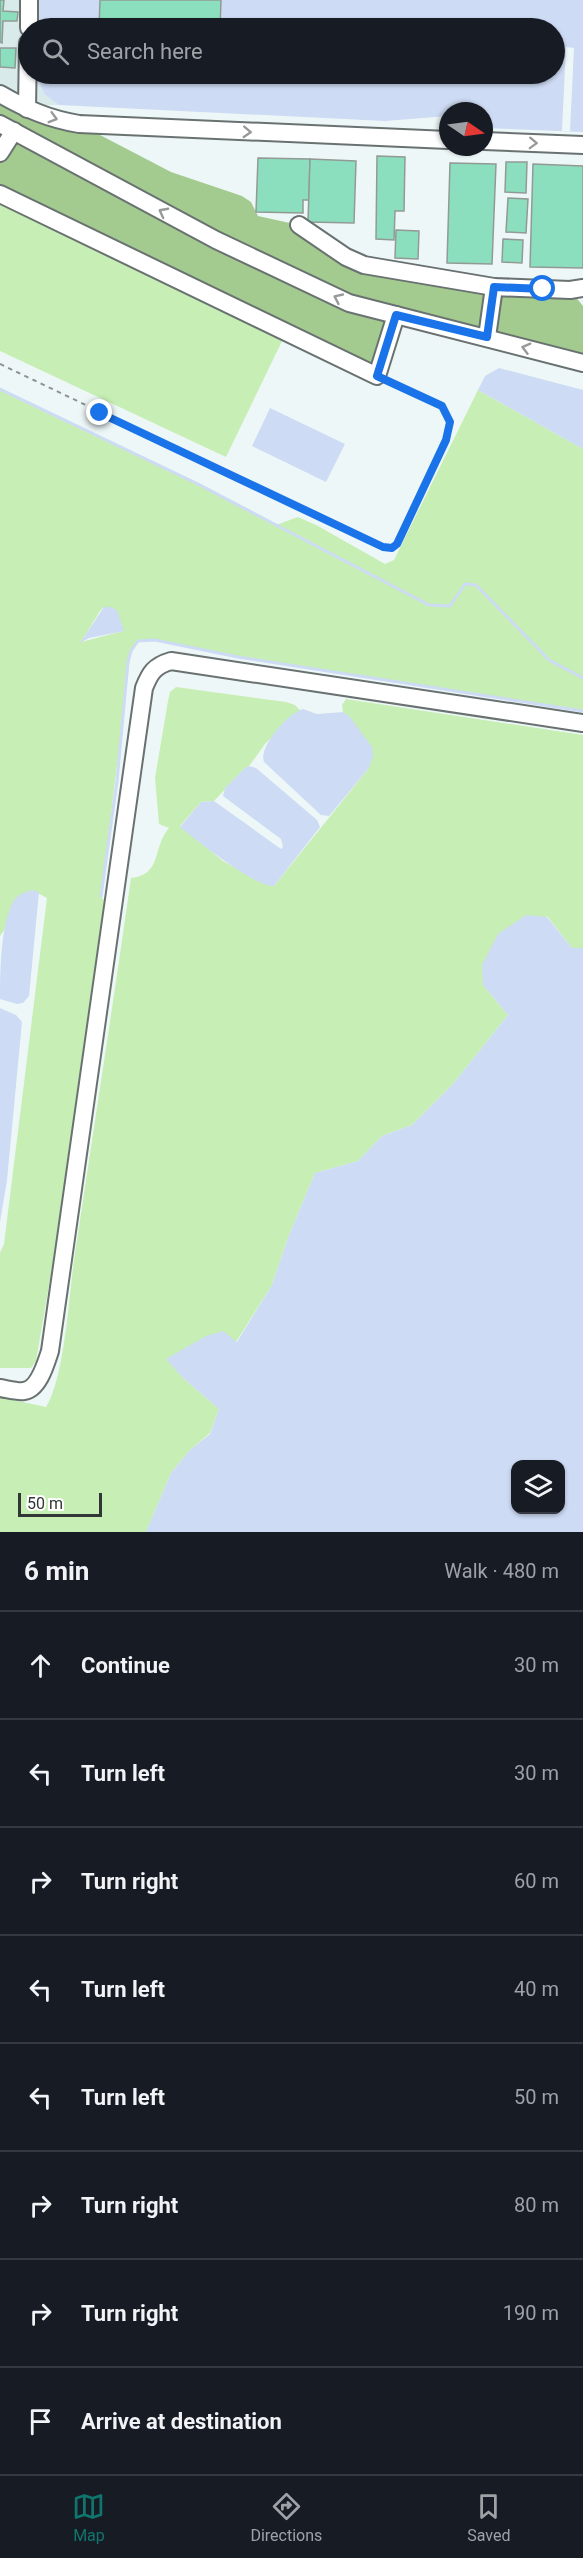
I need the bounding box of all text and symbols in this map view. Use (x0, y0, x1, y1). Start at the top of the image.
search box (18, 18, 565, 84)
icon: search (39, 35, 72, 68)
text: Search here (87, 39, 203, 64)
north arrow (439, 102, 493, 156)
one-way arrow (48, 111, 58, 124)
one-way arrow (242, 126, 251, 139)
one-way arrow (529, 137, 538, 150)
one-way arrow (159, 208, 170, 219)
route start (529, 275, 555, 301)
one-way arrow (334, 293, 345, 305)
one-way arrow (522, 342, 532, 355)
route end (86, 399, 112, 425)
map controls (511, 1460, 565, 1514)
button: layers (511, 1460, 565, 1514)
scale bar (18, 1490, 102, 1518)
text: 50 m (27, 1494, 63, 1513)
text: 6 min (24, 1556, 89, 1586)
text: Walk · 480 m (444, 1559, 559, 1583)
icon: ahead (24, 1649, 57, 1682)
text: Continue (81, 1653, 170, 1678)
text: 30 m (514, 1653, 559, 1677)
icon: left (24, 1757, 57, 1790)
text: Turn left (81, 1761, 165, 1786)
text: 30 m (514, 1761, 559, 1785)
icon: right (24, 1865, 57, 1898)
text: Turn right (81, 1869, 178, 1894)
text: 60 m (514, 1869, 559, 1893)
icon: left (24, 1973, 57, 2006)
text: Turn left (81, 1977, 165, 2002)
text: 40 m (514, 1977, 559, 2001)
icon: left (24, 2081, 57, 2114)
text: Turn left (81, 2085, 165, 2110)
text: 50 m (514, 2085, 559, 2109)
icon: right (24, 2189, 57, 2222)
text: Turn right (81, 2193, 178, 2218)
text: 80 m (514, 2193, 559, 2217)
icon: right (24, 2297, 57, 2330)
text: Turn right (81, 2301, 178, 2326)
text: 190 m (503, 2301, 559, 2325)
icon: arrive (24, 2405, 57, 2438)
text: Arrive at destination (81, 2409, 282, 2434)
tab: Map (72, 2490, 105, 2545)
tab: Directions (250, 2490, 322, 2545)
tab: Saved (467, 2490, 511, 2545)

